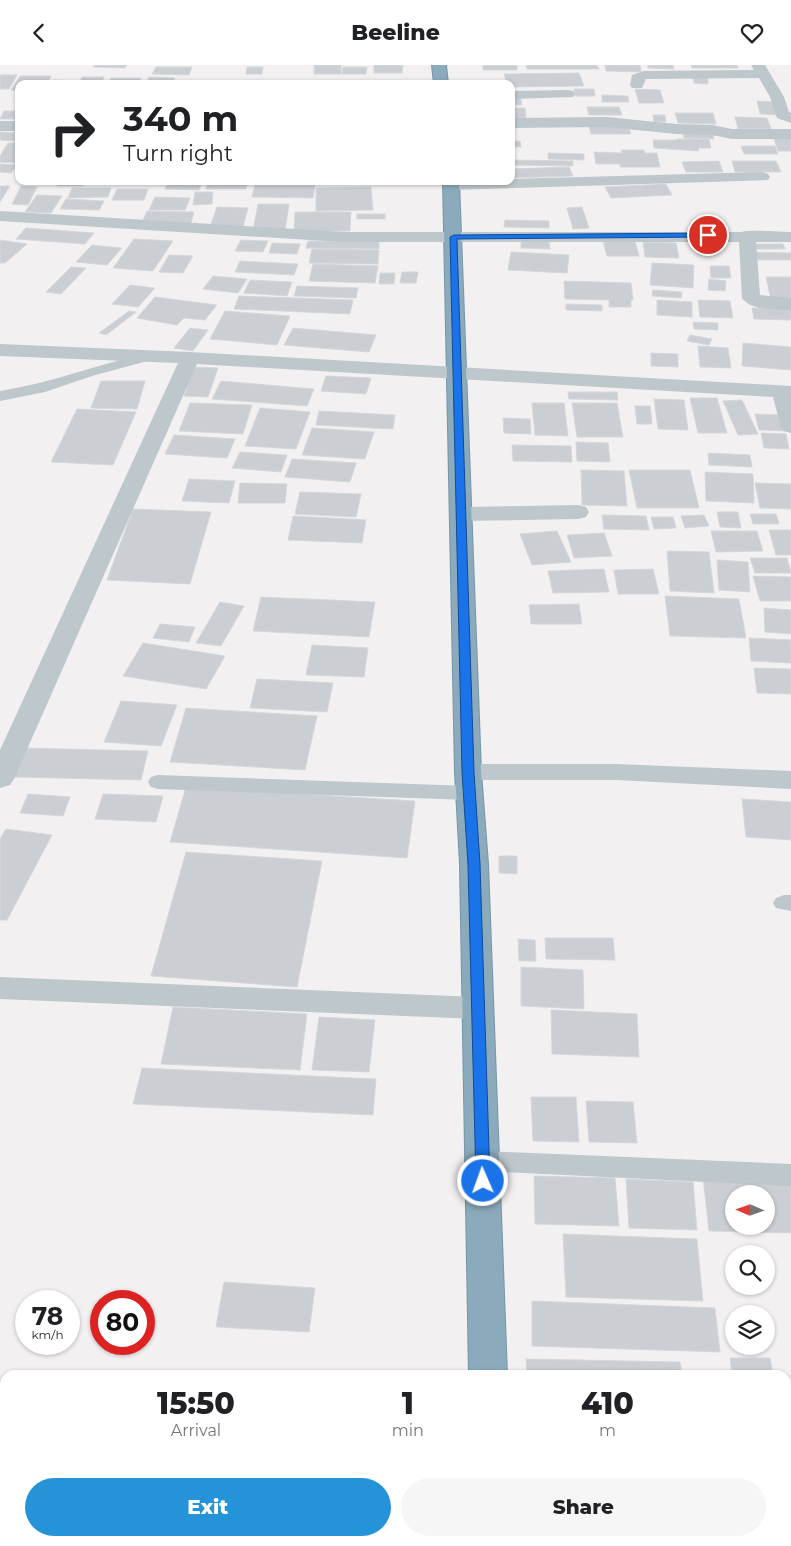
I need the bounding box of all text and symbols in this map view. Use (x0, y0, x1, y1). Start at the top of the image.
icon: back (25, 19, 53, 47)
text: Beeline (351, 19, 440, 46)
icon: heart (738, 19, 766, 47)
text: 340 m (123, 97, 238, 140)
icon: right (40, 100, 105, 165)
text: Turn right (123, 140, 233, 167)
pin (687, 214, 729, 256)
icon: arrive (694, 221, 722, 249)
position arrow (456, 1154, 508, 1206)
north arrow (725, 1185, 775, 1235)
map controls (725, 1185, 775, 1355)
button: search (725, 1245, 775, 1295)
speed limit sign: 80 (90, 1290, 155, 1355)
text: 78 (32, 1301, 63, 1331)
button: layers (725, 1305, 775, 1355)
text: km/h (31, 1327, 64, 1342)
text: 15:50 (157, 1385, 235, 1422)
text: 1 (402, 1385, 414, 1422)
text: 410 (581, 1385, 634, 1422)
text: Arrival (171, 1421, 221, 1440)
text: min (392, 1421, 424, 1440)
text: m (599, 1421, 616, 1440)
button: Exit (25, 1478, 391, 1536)
button: Share (401, 1478, 766, 1536)

